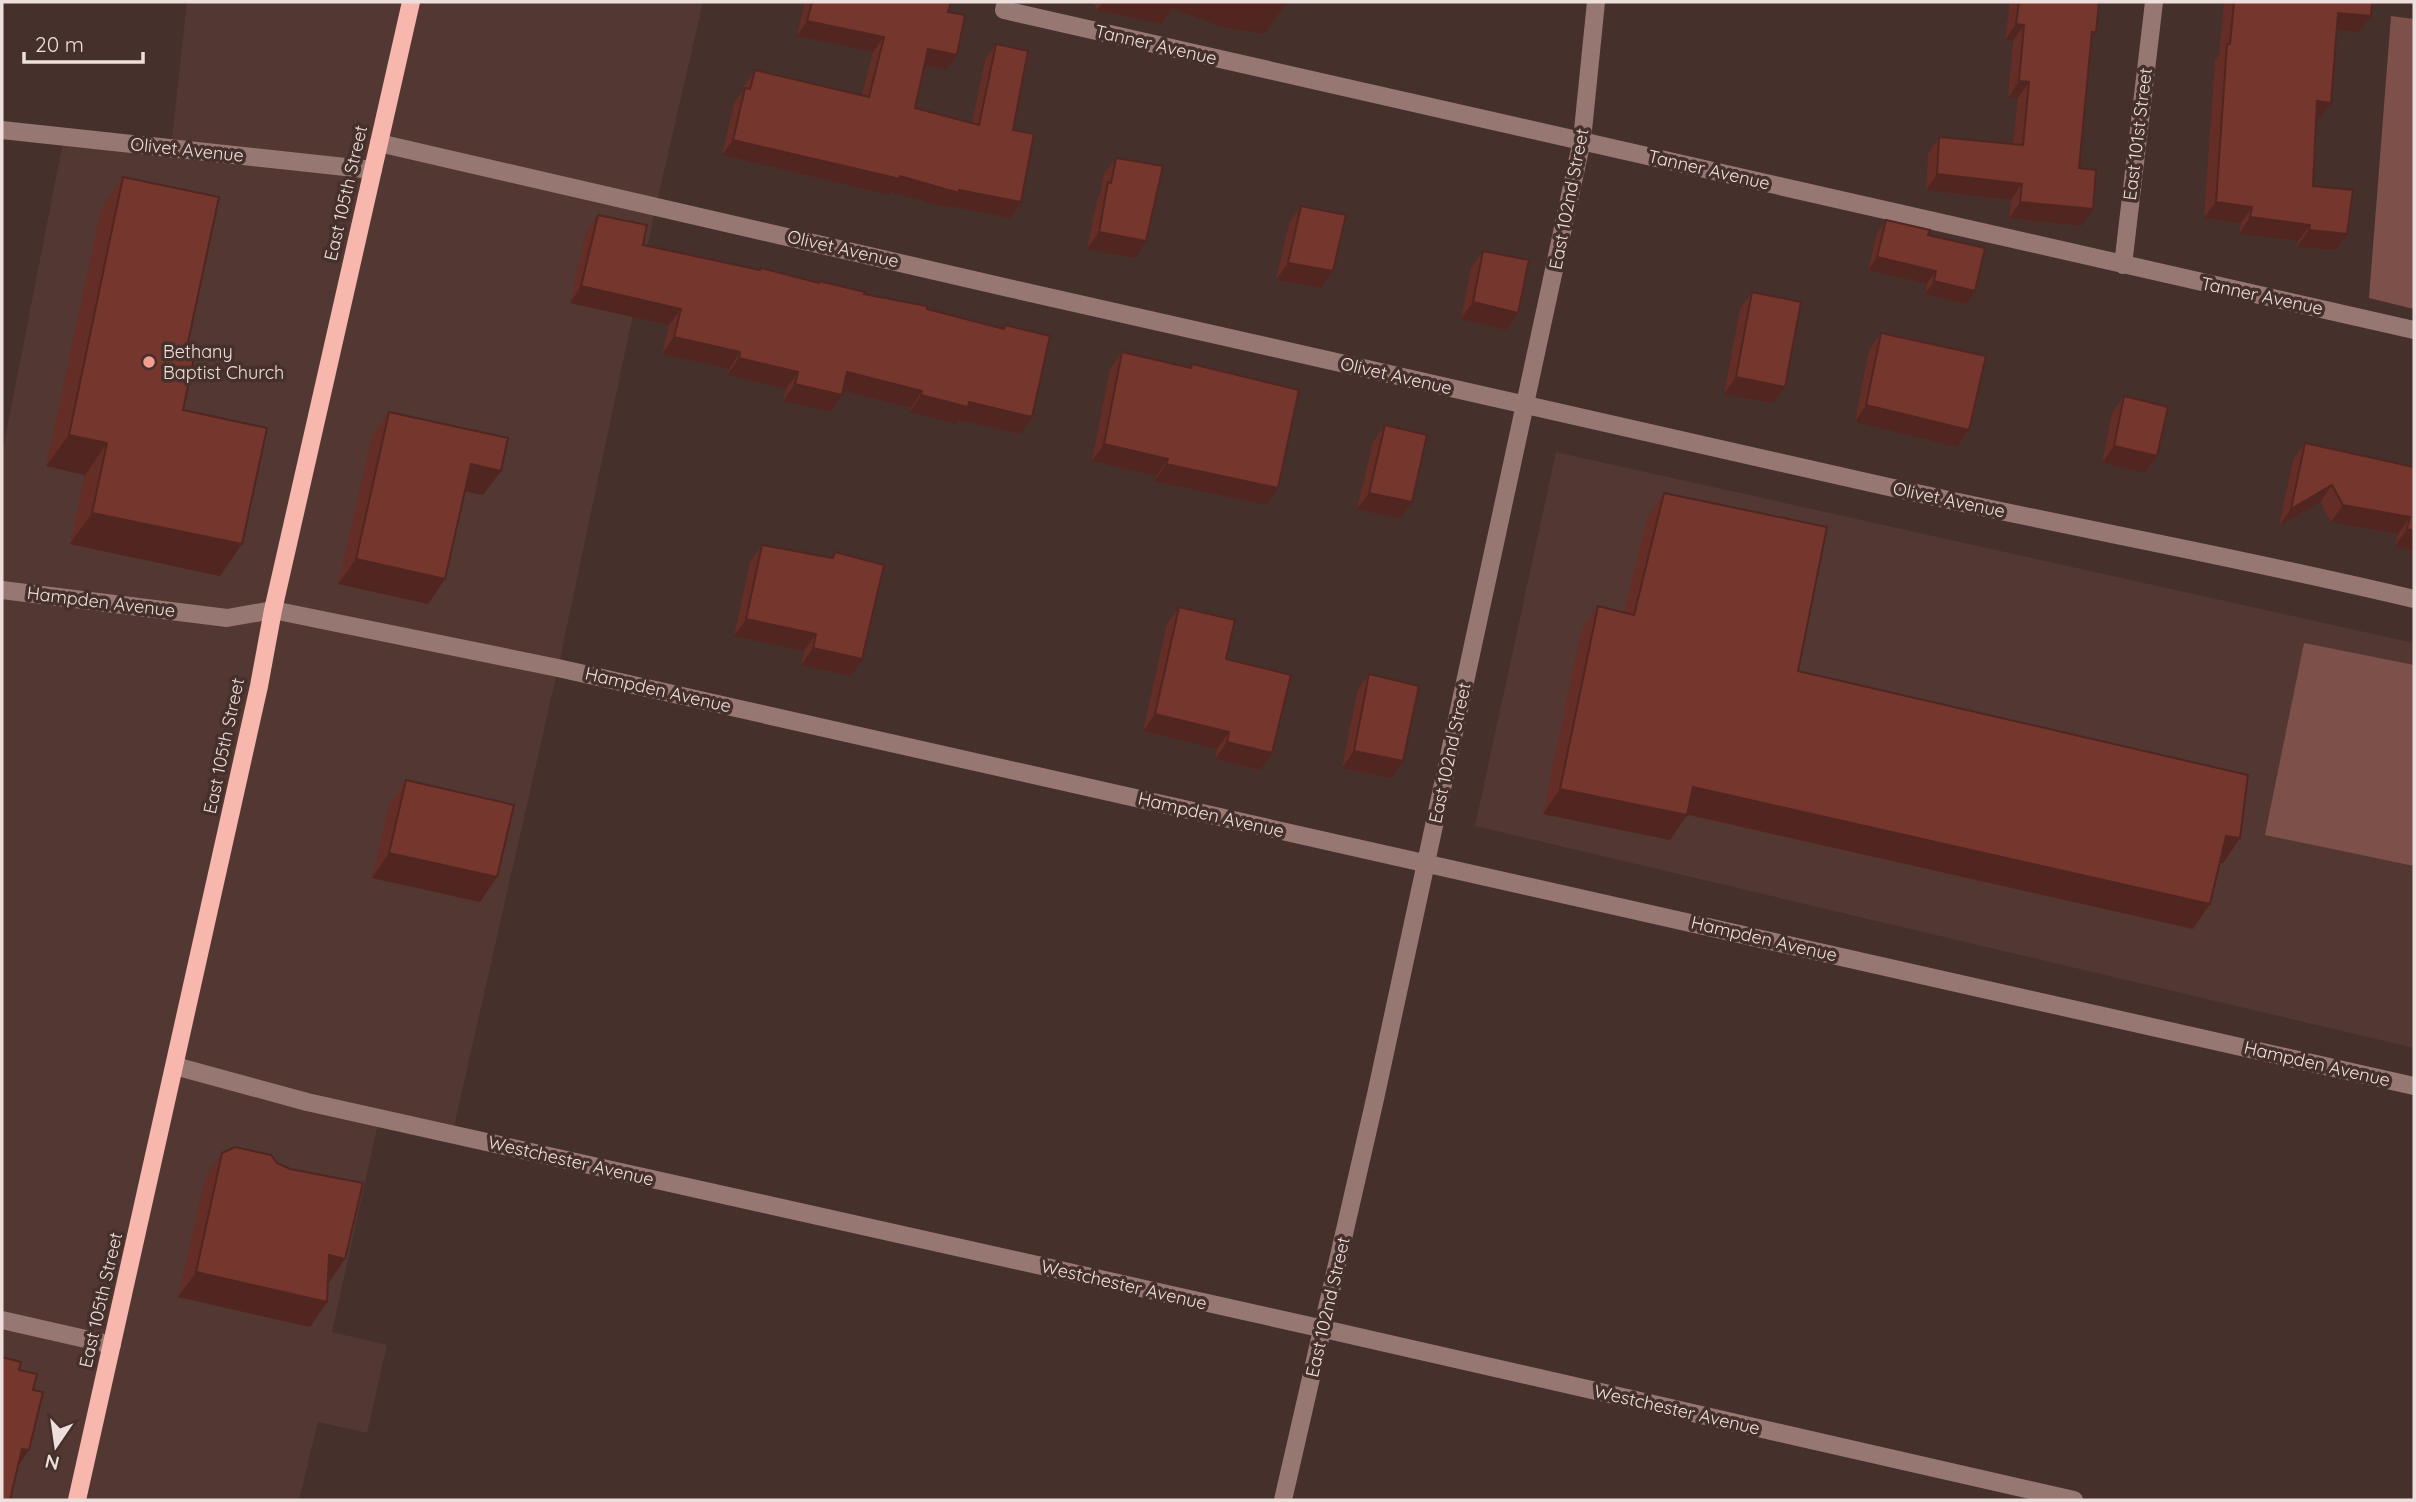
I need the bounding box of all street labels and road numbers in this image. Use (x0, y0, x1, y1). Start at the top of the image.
street label: Tanner Avenue (1093, 19, 1219, 70)
street label: East 101st Street (2118, 66, 2157, 201)
street label: East 105th Street (319, 123, 372, 263)
street label: East 102nd Street (1544, 126, 1593, 271)
street label: Olivet Avenue (129, 132, 245, 167)
street label: Tanner Avenue (1646, 144, 1772, 195)
street label: Olivet Avenue (785, 224, 901, 273)
street label: Tanner Avenue (2199, 271, 2325, 320)
street label: Olivet Avenue (1338, 351, 1454, 400)
street label: Olivet Avenue (1891, 476, 2007, 523)
street label: Hampden Avenue (26, 581, 176, 622)
street label: Hampden Avenue (583, 662, 733, 717)
street label: East 105th Street (198, 676, 249, 816)
street label: East 102nd Street (1423, 680, 1476, 825)
street label: Hampden Avenue (1136, 787, 1286, 842)
street label: Hampden Avenue (1689, 911, 1839, 966)
street label: Hampden Avenue (2242, 1036, 2392, 1091)
street label: Westchester Avenue (486, 1130, 656, 1191)
street label: East 105th Street (74, 1230, 127, 1370)
street label: East 102nd Street (1300, 1234, 1355, 1379)
street label: Westchester Avenue (1039, 1254, 1209, 1315)
street label: Westchester Avenue (1592, 1379, 1762, 1440)

